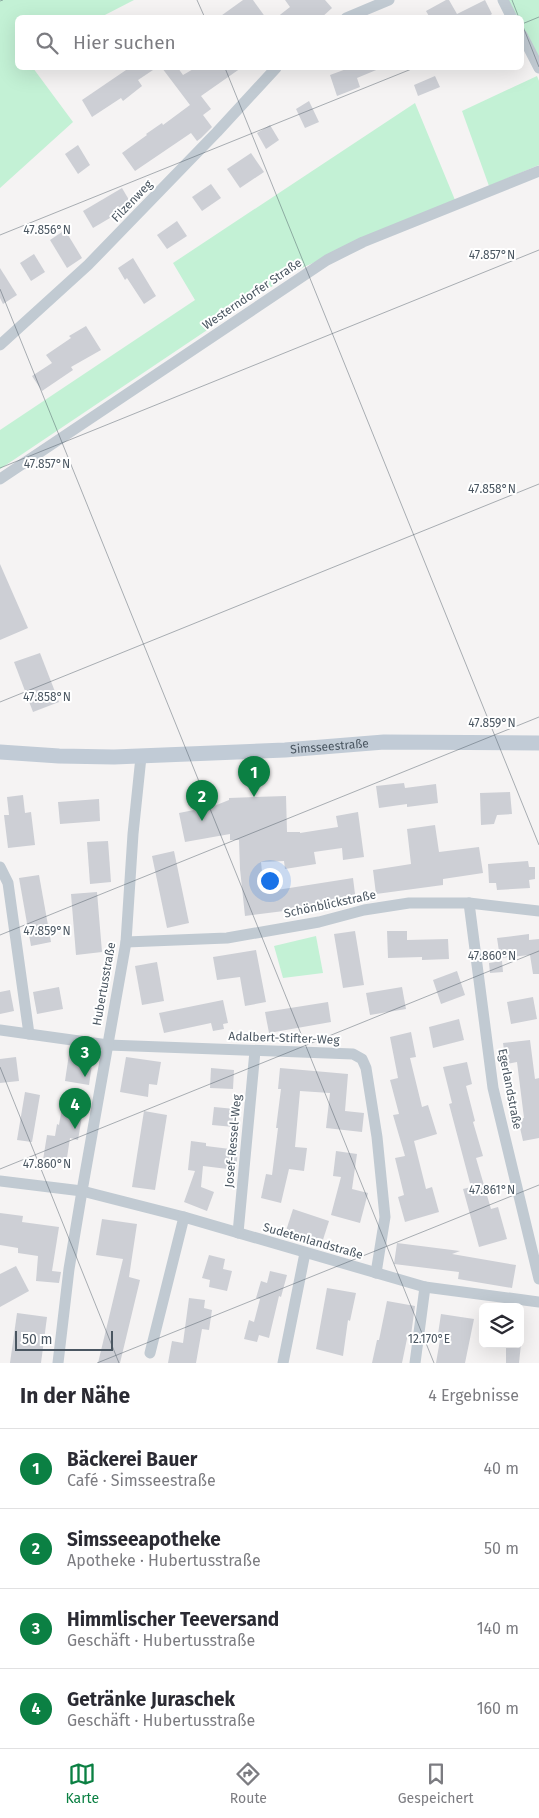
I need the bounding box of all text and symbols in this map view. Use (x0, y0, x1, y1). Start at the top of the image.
search box (15, 15, 524, 70)
icon: search (33, 29, 61, 57)
text: Hier suchen (73, 31, 176, 54)
street label: Filzenweg (109, 177, 156, 225)
text: 47.856°N (23, 223, 71, 237)
text: 47.857°N (469, 248, 515, 262)
street label: Westerndorfer Straße (200, 256, 304, 332)
text: 47.857°N (24, 457, 70, 471)
text: 47.858°N (468, 482, 516, 496)
text: 47.858°N (23, 690, 71, 704)
text: 47.859°N (468, 716, 516, 730)
street label: Simsseestraße (290, 736, 369, 757)
pin: 1 (238, 756, 270, 797)
pin: 2 (186, 780, 218, 821)
your location (257, 868, 283, 894)
street label: Schönblickstraße (283, 887, 377, 921)
text: 47.859°N (23, 924, 71, 938)
street label: Hubertusstraße (90, 941, 118, 1027)
text: 47.860°N (468, 949, 516, 963)
street label: Adalbert-Stifter-Weg (228, 1029, 341, 1047)
pin: 3 (69, 1036, 101, 1077)
street label: Egerlandstraße (495, 1047, 525, 1131)
pin: 4 (59, 1088, 91, 1129)
street label: Josef-Ressel-Weg (222, 1093, 244, 1188)
text: 47.860°N (23, 1157, 71, 1171)
text: 47.861°N (469, 1183, 515, 1197)
street label: Sudetenlandstraße (261, 1220, 365, 1262)
map controls (479, 1303, 524, 1348)
button: layers (479, 1303, 524, 1348)
scale bar (15, 1328, 112, 1351)
text: 50 m (22, 1331, 53, 1348)
text: 12.170°E (408, 1332, 450, 1346)
text: In der Nähe (20, 1383, 130, 1409)
text: 4 Ergebnisse (428, 1386, 519, 1405)
text: Bäckerei Bauer (67, 1448, 197, 1471)
text: 1 (32, 1459, 40, 1478)
text: 40 m (484, 1459, 519, 1478)
text: Café · Simsseestraße (67, 1471, 216, 1490)
text: Simsseeapotheke (67, 1528, 221, 1551)
text: 2 (32, 1539, 40, 1558)
text: 50 m (484, 1539, 519, 1558)
text: Apotheke · Hubertusstraße (67, 1551, 261, 1570)
text: Himmlischer Teeversand (67, 1608, 279, 1631)
text: 3 (32, 1619, 40, 1638)
text: 140 m (477, 1619, 519, 1638)
text: Geschäft · Hubertusstraße (67, 1631, 255, 1650)
text: Getränke Juraschek (67, 1688, 235, 1711)
text: 4 (31, 1699, 41, 1718)
text: 160 m (477, 1699, 519, 1718)
text: Geschäft · Hubertusstraße (67, 1711, 255, 1730)
tab: Karte (65, 1760, 99, 1807)
tab: Route (230, 1760, 267, 1807)
tab: Gespeichert (398, 1760, 474, 1807)

